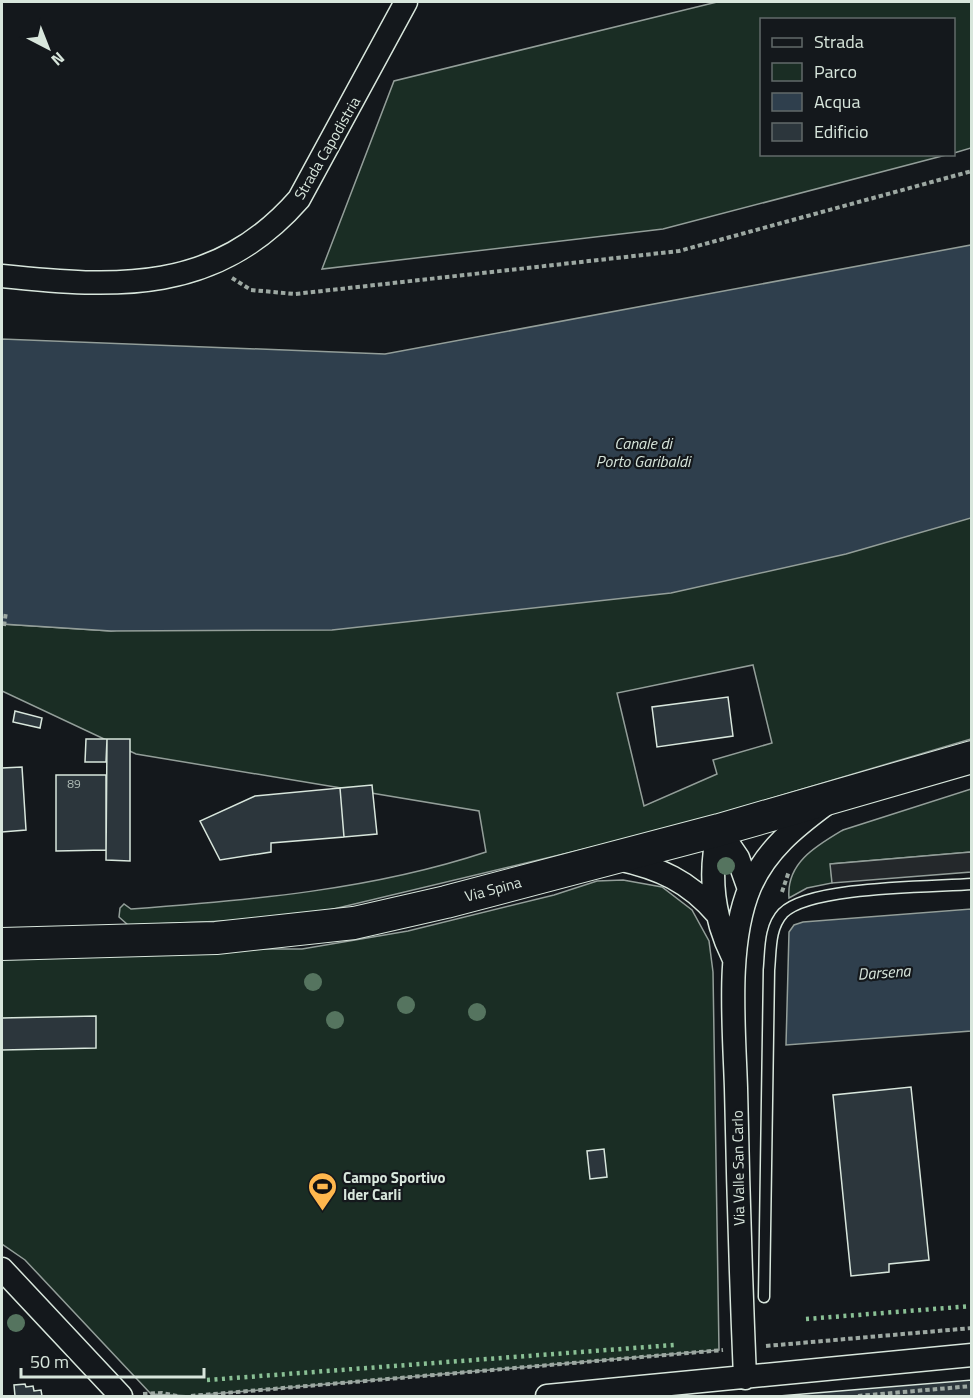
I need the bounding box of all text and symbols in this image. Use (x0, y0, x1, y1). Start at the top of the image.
north arrow (18, 18, 78, 78)
legend (760, 18, 955, 156)
text: Strada (814, 28, 864, 55)
text: N (46, 47, 70, 72)
text: Parco (814, 58, 857, 85)
text: Acqua (814, 88, 860, 115)
street label: Strada Capodistria (288, 92, 366, 204)
text: Edificio (814, 118, 868, 145)
water label: Canale di Porto Garibaldi (596, 431, 692, 473)
house number: 89 (67, 774, 81, 793)
street label: Via Spina (462, 870, 524, 908)
water label: Darsena (857, 958, 912, 986)
street label: Via Valle San Carlo (725, 1110, 751, 1226)
place label: Campo Sportivo Ider Carli (343, 1166, 445, 1206)
sports icon: Campo Sportivo Ider Carli (306, 1170, 338, 1212)
scale bar (21, 1341, 204, 1379)
text: 50 m (30, 1348, 69, 1375)

